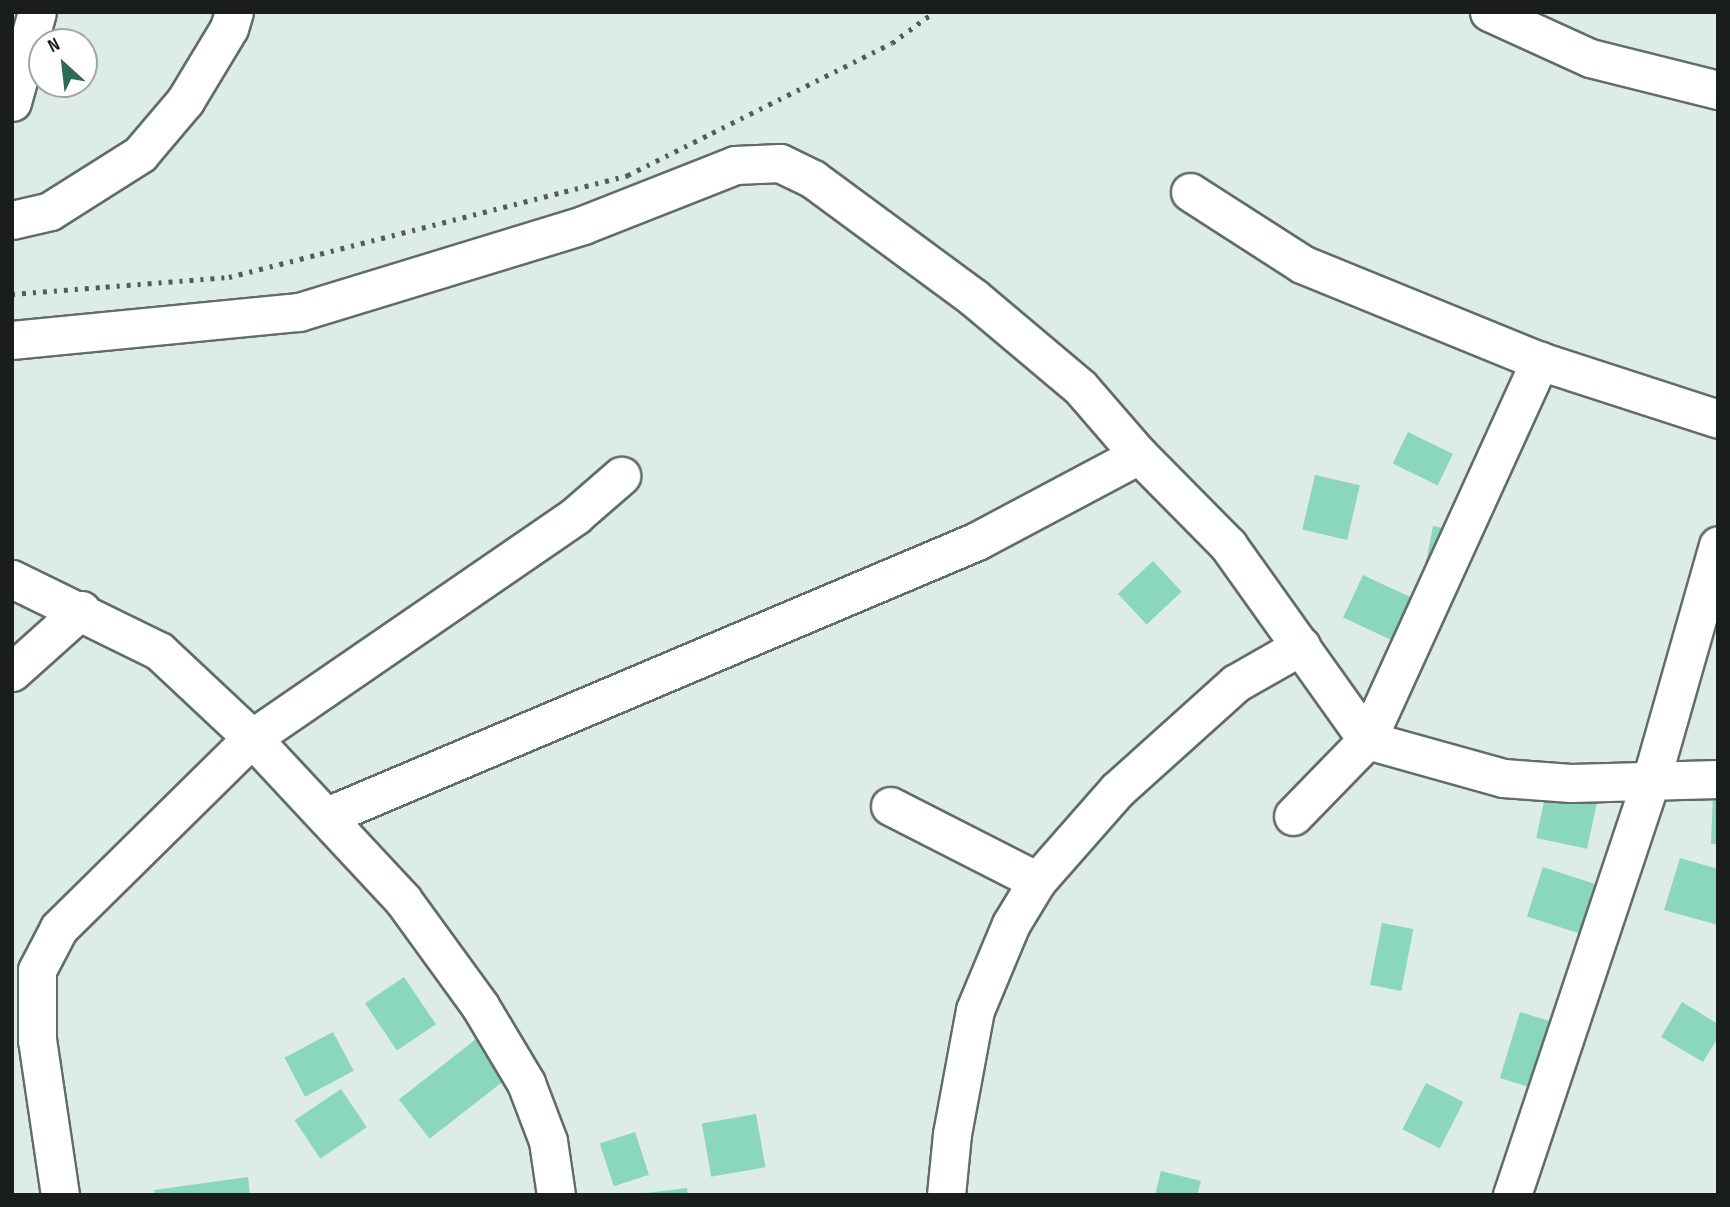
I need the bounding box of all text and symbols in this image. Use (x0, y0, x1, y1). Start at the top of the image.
north arrow (28, 28, 98, 98)
text: N (44, 33, 64, 58)

